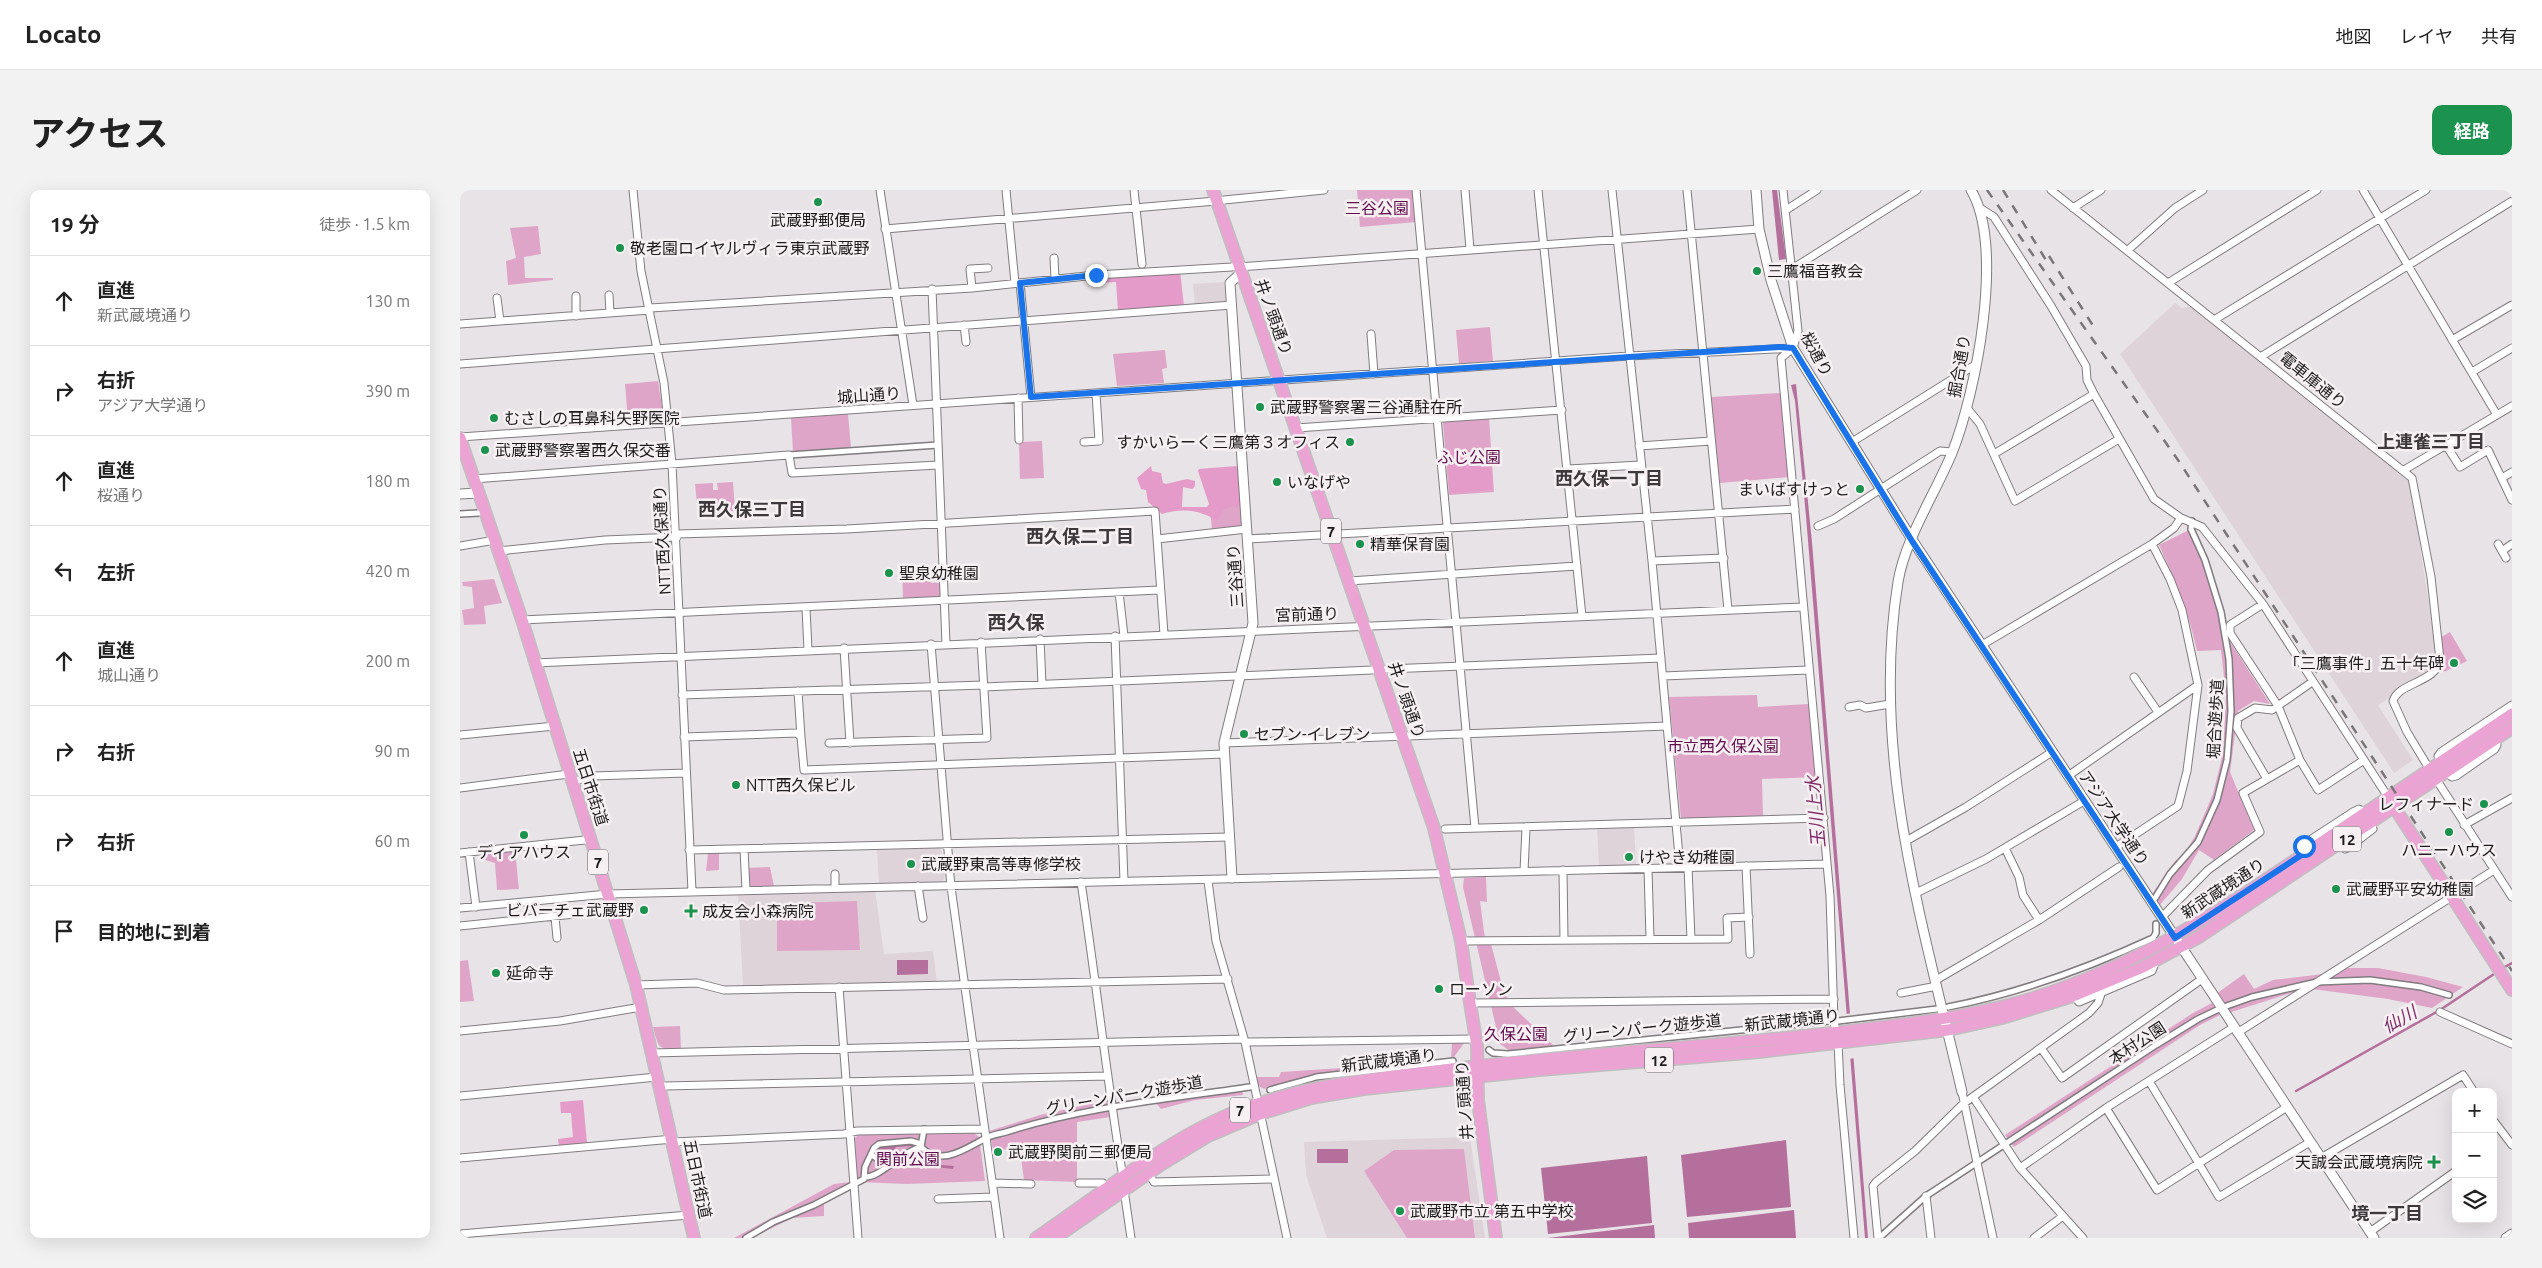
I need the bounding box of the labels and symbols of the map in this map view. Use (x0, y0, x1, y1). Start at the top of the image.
marker: 武蔵野郵便局 (812, 196, 824, 208)
park label: 三谷公園 (1345, 199, 1409, 217)
place label: 武蔵野郵便局 (770, 211, 866, 229)
place label: 敬老園ロイヤルヴィラ東京武蔵野 (630, 239, 870, 257)
marker: 敬老園ロイヤルヴィラ東京武蔵野 (614, 242, 626, 254)
place label: 三鷹福音教会 (1767, 262, 1863, 280)
route end (1085, 264, 1108, 287)
marker: 三鷹福音教会 (1751, 265, 1763, 277)
street label: 井ノ頭通り (1252, 276, 1296, 358)
street label: 桜通り (1798, 329, 1836, 379)
street label: 掘合通り (1945, 333, 1973, 399)
street label: 電車庫通り (2276, 348, 2350, 412)
street label: 城山通り (836, 384, 902, 406)
place label: 武蔵野警察署三谷通駐在所 (1270, 398, 1462, 416)
marker: 武蔵野警察署三谷通駐在所 (1254, 401, 1266, 413)
place label: むさしの耳鼻科矢野医院 (504, 409, 680, 427)
marker: むさしの耳鼻科矢野医院 (488, 412, 500, 424)
district label: 上連雀三丁目 (2377, 431, 2485, 451)
place label: すかいらーく三鷹第３オフィス (1116, 433, 1340, 451)
marker: すかいらーく三鷹第３オフィス (1344, 436, 1356, 448)
place label: 武蔵野警察署西久保交番 (495, 441, 671, 459)
marker: 武蔵野警察署西久保交番 (479, 444, 491, 456)
park label: ふじ公園 (1437, 448, 1501, 466)
district label: 西久保一丁目 (1555, 468, 1663, 488)
place label: いなげや (1287, 473, 1351, 491)
marker: いなげや (1271, 476, 1283, 488)
place label: まいばすけっと (1738, 480, 1850, 498)
marker: まいばすけっと (1854, 483, 1866, 495)
street label: NTT西久保通り (650, 485, 674, 595)
district label: 西久保三丁目 (698, 499, 806, 519)
road number: 7 (1321, 518, 1341, 544)
district label: 西久保二丁目 (1026, 526, 1134, 546)
place label: 精華保育園 (1370, 535, 1450, 553)
marker: 精華保育園 (1354, 538, 1366, 550)
street label: 三谷通り (1224, 543, 1246, 609)
place label: 聖泉幼稚園 (899, 564, 979, 582)
marker: 聖泉幼稚園 (883, 567, 895, 579)
street label: 宮前通り (1275, 604, 1339, 624)
district label: 西久保 (987, 611, 1045, 633)
place label: 「三鷹事件」五十年碑 (2284, 654, 2444, 672)
marker: 「三鷹事件」五十年碑 (2448, 657, 2460, 669)
street label: 井ノ頭通り (1385, 659, 1429, 741)
street label: 堀合遊歩道 (2204, 679, 2226, 759)
place label: セブン-イレブン (1254, 725, 1371, 743)
marker: セブン-イレブン (1238, 728, 1250, 740)
park label: 市立西久保公園 (1667, 737, 1779, 755)
street label: 五日市街道 (570, 746, 612, 828)
street label: アジア大学通り (2075, 767, 2153, 869)
water label: 玉川上水 (1802, 773, 1828, 849)
place label: NTT西久保ビル (746, 776, 856, 794)
marker: NTT西久保ビル (730, 779, 742, 791)
place label: レフィナード (2378, 795, 2474, 813)
marker: レフィナード (2478, 798, 2490, 810)
road number: 12 (2333, 826, 2361, 852)
marker: ハニーハウス (2443, 826, 2455, 838)
marker: ディアハウス (518, 829, 530, 841)
route start (2293, 835, 2316, 858)
place label: ハニーハウス (2401, 841, 2497, 859)
place label: ディアハウス (477, 843, 571, 861)
place label: けやき幼稚園 (1639, 848, 1735, 866)
road number: 7 (588, 850, 608, 874)
marker: けやき幼稚園 (1623, 851, 1635, 863)
street label: 新武蔵境通り (2178, 854, 2268, 922)
place label: 武蔵野東高等専修学校 (921, 855, 1081, 873)
marker: 武蔵野東高等専修学校 (905, 858, 917, 870)
place label: 武蔵野平安幼稚園 (2346, 880, 2474, 898)
marker: 武蔵野平安幼稚園 (2330, 883, 2342, 895)
place label: ビバーチェ武蔵野 (506, 901, 634, 919)
place label: 成友会小森病院 (702, 902, 814, 920)
marker: ビバーチェ武蔵野 (638, 904, 650, 916)
marker: 成友会小森病院 (684, 904, 698, 918)
place label: 延命寺 (506, 964, 554, 982)
marker: 延命寺 (490, 967, 502, 979)
place label: ローソン (1449, 980, 1513, 998)
marker: ローソン (1433, 983, 1445, 995)
water label: 仙川 (2378, 1001, 2421, 1036)
street label: 新武蔵境通り (1743, 1006, 1841, 1034)
street label: グリーンパーク遊歩道 (1562, 1011, 1722, 1045)
street label: 本村公園 (2105, 1018, 2169, 1068)
park label: 久保公園 (1484, 1025, 1548, 1043)
street label: 新武蔵境通り (1340, 1045, 1438, 1075)
road number: 12 (1645, 1048, 1673, 1072)
street label: 井ノ頭通り (1452, 1059, 1476, 1141)
street label: グリーンパーク遊歩道 (1044, 1072, 1204, 1118)
road number: 7 (1230, 1098, 1250, 1122)
street label: 五日市街道 (681, 1138, 715, 1220)
place label: 武蔵野関前三郵便局 (1008, 1143, 1152, 1161)
marker: 武蔵野関前三郵便局 (992, 1146, 1004, 1158)
park label: 関前公園 (876, 1150, 940, 1168)
place label: 天誠会武蔵境病院 (2295, 1153, 2423, 1171)
marker: 天誠会武蔵境病院 (2427, 1155, 2441, 1169)
place label: 武蔵野市立 第五中学校 (1410, 1202, 1574, 1220)
district label: 境一丁目 (2351, 1203, 2423, 1223)
marker: 武蔵野市立 第五中学校 (1394, 1205, 1406, 1217)

